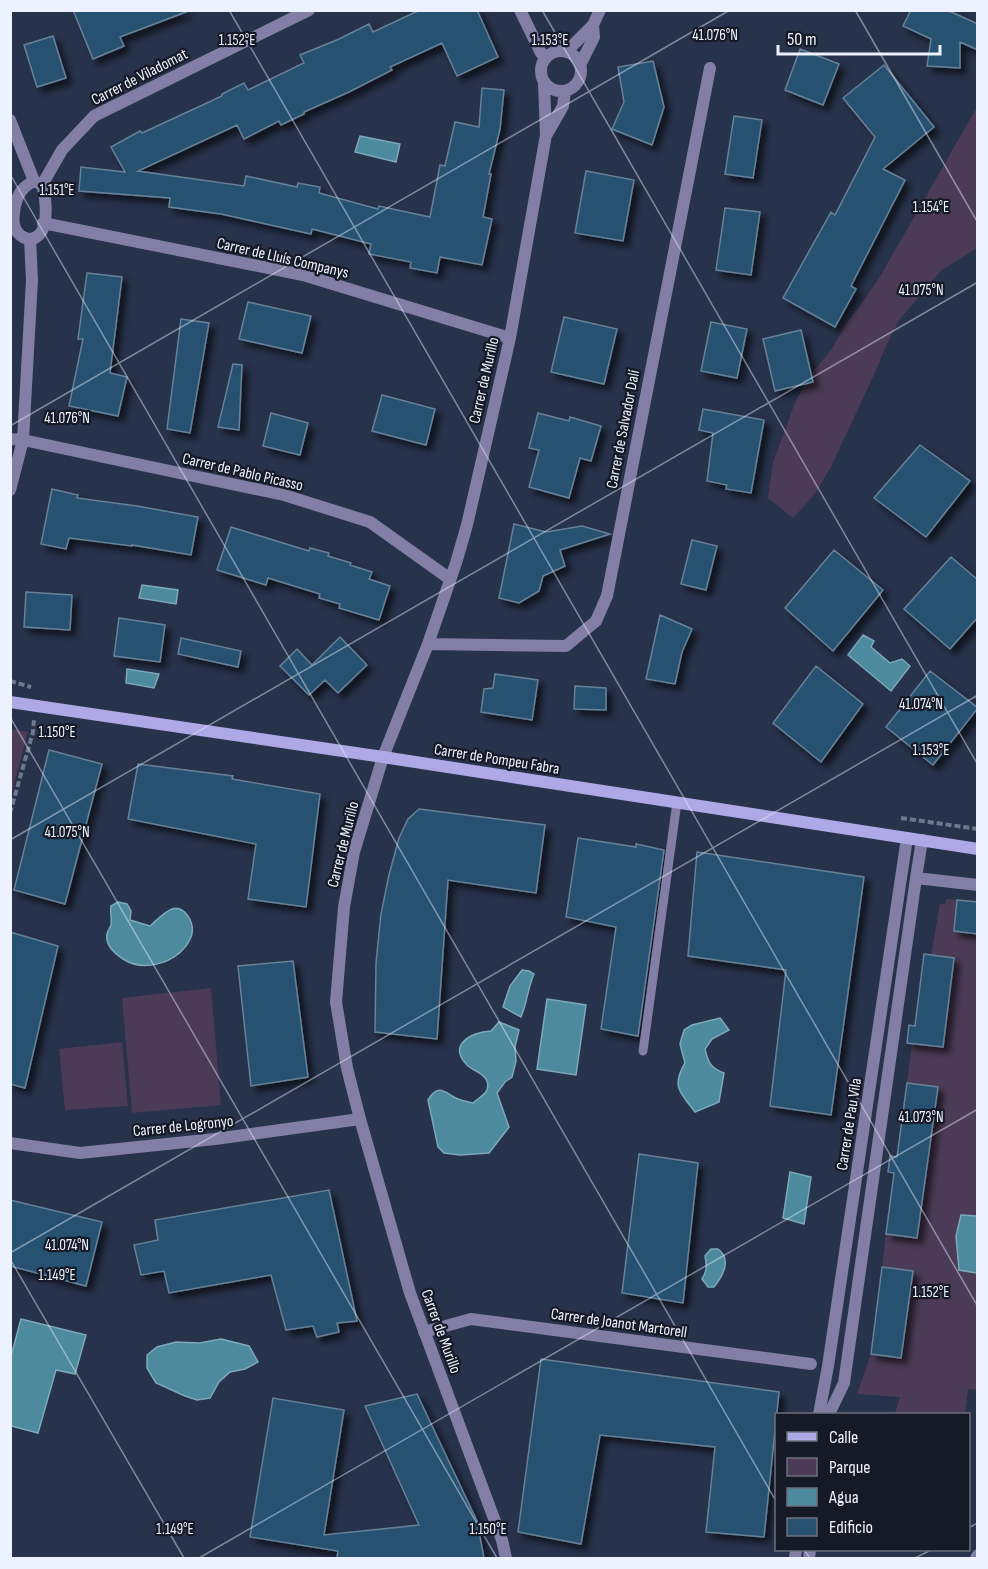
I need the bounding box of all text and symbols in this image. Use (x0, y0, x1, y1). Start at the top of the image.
scale bar (778, 18, 940, 56)
text: 41.076°N (692, 26, 738, 45)
text: 50 m (787, 29, 817, 50)
text: 1.152°E (219, 31, 255, 50)
text: 1.153°E (532, 31, 568, 50)
street label: Carrer de Viladomat (88, 45, 191, 110)
text: 1.151°E (39, 181, 75, 200)
text: 1.154°E (913, 198, 949, 217)
street label: Carrer de Lluís Companys (215, 234, 351, 283)
text: 41.075°N (898, 281, 944, 300)
street label: Carrer de Murillo (465, 335, 504, 425)
street label: Carrer de Salvador Dalí (603, 368, 644, 490)
text: 41.076°N (44, 409, 90, 428)
street label: Carrer de Pablo Picasso (180, 449, 305, 496)
text: 41.074°N (899, 695, 943, 714)
text: 1.150°E (38, 723, 76, 742)
street label: Carrer de Pompeu Fabra (433, 740, 561, 779)
text: 1.153°E (913, 741, 949, 760)
street label: Carrer de Murillo (324, 799, 363, 889)
text: 41.075°N (44, 823, 90, 842)
street label: Carrer de Pau Vila (833, 1077, 866, 1172)
text: 41.073°N (898, 1108, 944, 1127)
street label: Carrer de Logronyo (132, 1112, 234, 1141)
text: 41.074°N (45, 1236, 89, 1255)
text: 1.149°E (38, 1266, 76, 1285)
text: 1.152°E (913, 1283, 949, 1302)
street label: Carrer de Murillo (417, 1287, 465, 1376)
street label: Carrer de Joanot Martorell (549, 1305, 688, 1342)
legend (775, 1413, 970, 1551)
text: Calle (829, 1427, 858, 1448)
text: Parque (829, 1457, 870, 1478)
text: Agua (828, 1487, 859, 1508)
text: Edificio (829, 1517, 873, 1538)
text: 1.149°E (156, 1520, 194, 1539)
text: 1.150°E (469, 1520, 507, 1539)

